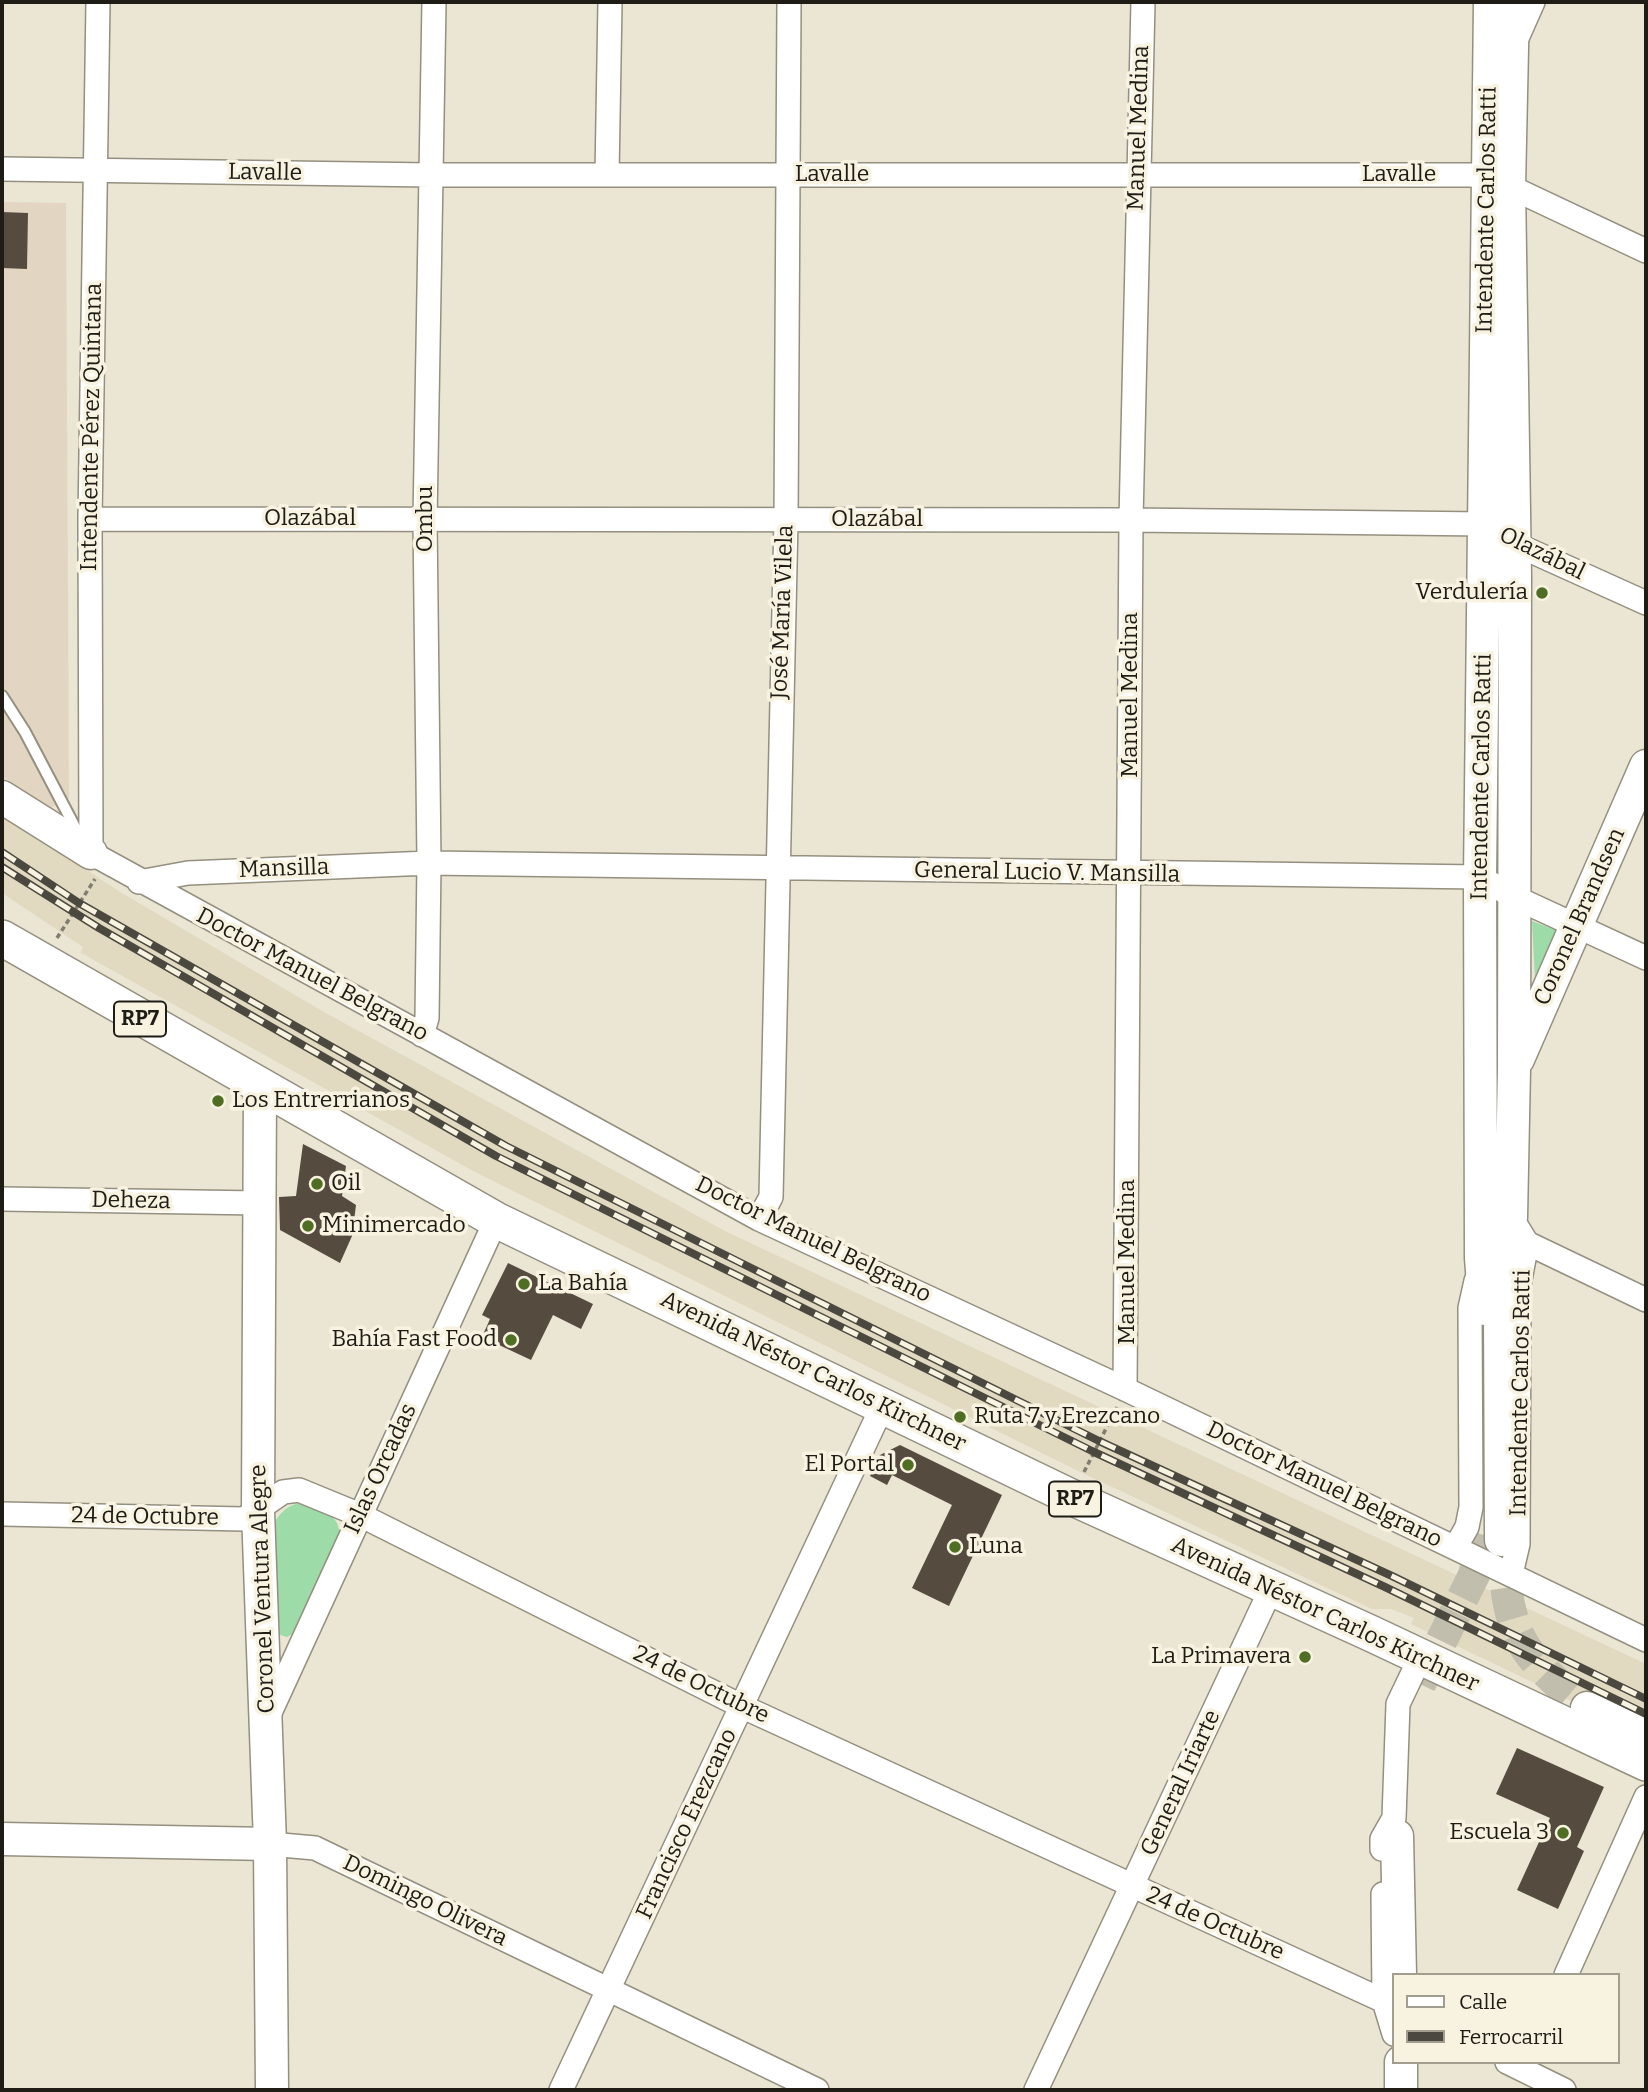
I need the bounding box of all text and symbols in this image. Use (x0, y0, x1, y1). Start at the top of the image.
street label: Manuel Medina (1122, 45, 1156, 211)
street label: Intendente Carlos Ratti (1471, 86, 1503, 334)
street label: Lavalle (228, 159, 302, 187)
street label: Lavalle (795, 161, 869, 189)
street label: Lavalle (1362, 161, 1436, 189)
street label: Intendente Pérez Quintana (76, 283, 108, 571)
street label: Ombu (412, 486, 440, 552)
street label: Olazábal (264, 505, 356, 533)
street label: Olazábal (831, 506, 923, 534)
street label: Olazábal (1495, 521, 1589, 587)
street label: José María Vilela (766, 524, 800, 700)
place label: Verdulería (1415, 579, 1528, 607)
marker: Verdulería (1534, 585, 1550, 601)
street label: Manuel Medina (1117, 612, 1145, 778)
street label: Intendente Carlos Ratti (1466, 653, 1498, 901)
street label: Coronel Brandsen (1528, 824, 1632, 1010)
street label: Mansilla (238, 854, 330, 884)
street label: General Lucio V. Mansilla (914, 857, 1180, 889)
street label: Doctor Manuel Belgrano (191, 902, 433, 1048)
road number: RP7 (114, 1002, 166, 1036)
place label: Los Entrerrianos (232, 1087, 410, 1115)
marker: Los Entrerrianos (210, 1093, 226, 1109)
place label: Oil (331, 1170, 361, 1198)
street label: Doctor Manuel Belgrano (691, 1171, 935, 1309)
marker: Oil (309, 1176, 325, 1192)
street label: Manuel Medina (1114, 1179, 1142, 1345)
street label: Deheza (91, 1187, 171, 1215)
place label: Minimercado (322, 1212, 466, 1240)
marker: Minimercado (300, 1218, 316, 1234)
street label: Intendente Carlos Ratti (1505, 1269, 1537, 1517)
place label: La Bahía (538, 1270, 628, 1298)
marker: La Bahía (516, 1276, 532, 1292)
street label: Avenida Néstor Carlos Kirchner (656, 1286, 970, 1458)
place label: Bahía Fast Food (331, 1326, 497, 1354)
marker: Bahía Fast Food (503, 1332, 519, 1348)
street label: Islas Orcadas (339, 1400, 423, 1538)
place label: Ruta 7 y Erezcano (974, 1403, 1160, 1431)
marker: Ruta 7 y Erezcano (952, 1409, 968, 1425)
street label: Doctor Manuel Belgrano (1202, 1416, 1446, 1554)
place label: El Portal (804, 1451, 894, 1479)
marker: El Portal (900, 1457, 916, 1473)
street label: Coronel Ventura Alegre (245, 1464, 281, 1714)
road number: RP7 (1049, 1482, 1101, 1516)
street label: 24 de Octubre (71, 1502, 219, 1532)
street label: Avenida Néstor Carlos Kirchner (1167, 1531, 1483, 1699)
place label: Luna (969, 1533, 1023, 1561)
marker: Luna (947, 1539, 963, 1555)
street label: 24 de Octubre (628, 1640, 774, 1730)
place label: La Primavera (1151, 1643, 1291, 1671)
marker: La Primavera (1297, 1649, 1313, 1665)
street label: General Iriarte (1135, 1706, 1227, 1860)
street label: Francisco Erezcano (631, 1724, 743, 1924)
place label: Escuela 3 (1449, 1819, 1549, 1847)
marker: Escuela 3 (1555, 1825, 1571, 1841)
street label: Domingo Olivera (338, 1849, 512, 1953)
street label: 24 de Octubre (1142, 1881, 1288, 1967)
legend (1392, 1973, 1620, 2064)
text: Calle (1459, 1989, 1507, 2015)
text: Ferrocarril (1459, 2024, 1563, 2050)

